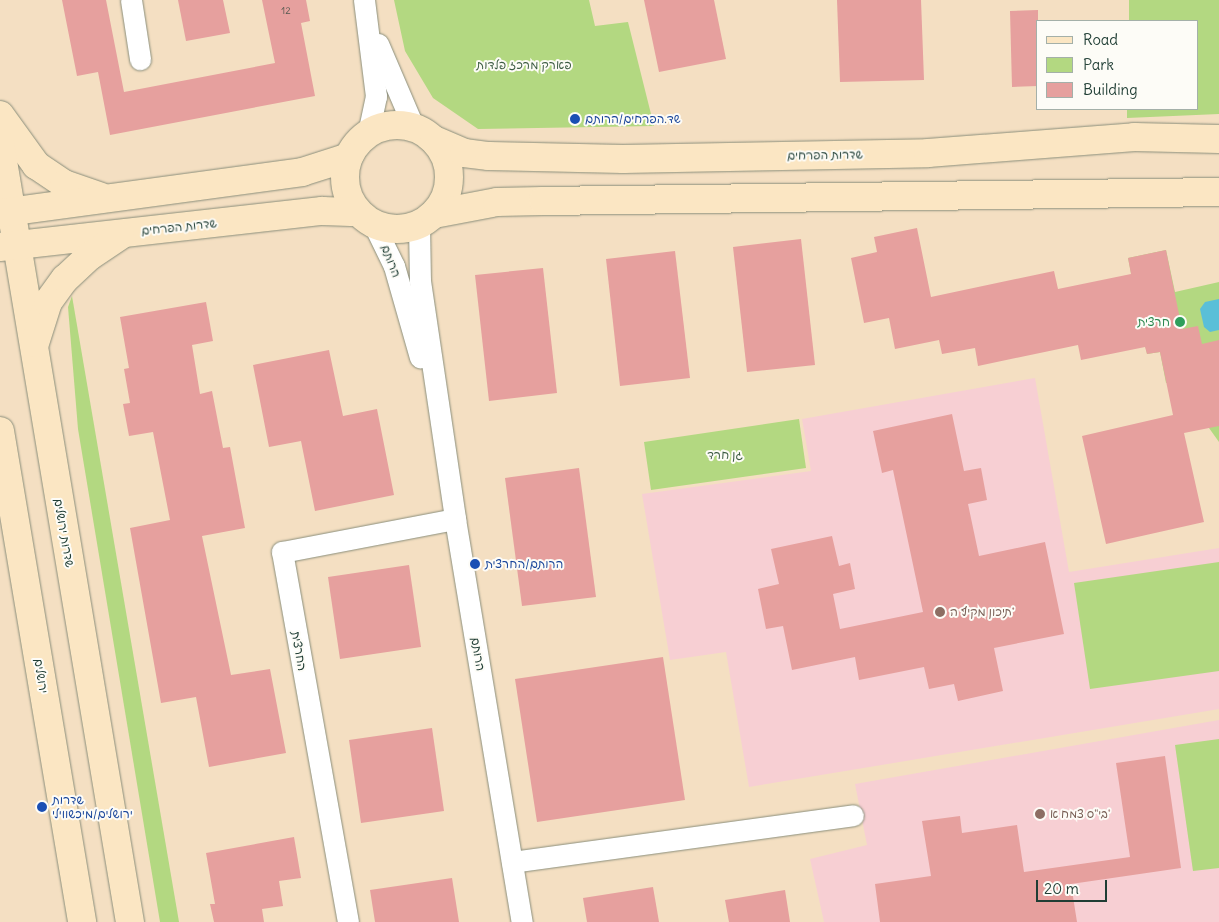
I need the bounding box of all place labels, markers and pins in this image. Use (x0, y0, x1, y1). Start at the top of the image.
place label: שד.הפרחים/הרותם (585, 112, 681, 126)
marker: שד.הפרחים/הרותם (569, 113, 581, 125)
place label: חרצית (1138, 315, 1170, 329)
marker: חרצית (1174, 316, 1186, 328)
place label: הרותם/החרצית (485, 557, 563, 571)
marker: הרותם/החרצית (469, 558, 481, 570)
place label: תיכון מקיף ה' (950, 605, 1014, 619)
marker: תיכון מקיף ה' (934, 606, 946, 618)
place label: שדרות ירושלים/מיכשווילי (52, 793, 133, 821)
marker: שדרות ירושלים/מיכשווילי (36, 801, 48, 813)
place label: בי"ס צמח א' (1050, 807, 1110, 821)
marker: בי"ס צמח א' (1034, 808, 1046, 820)

